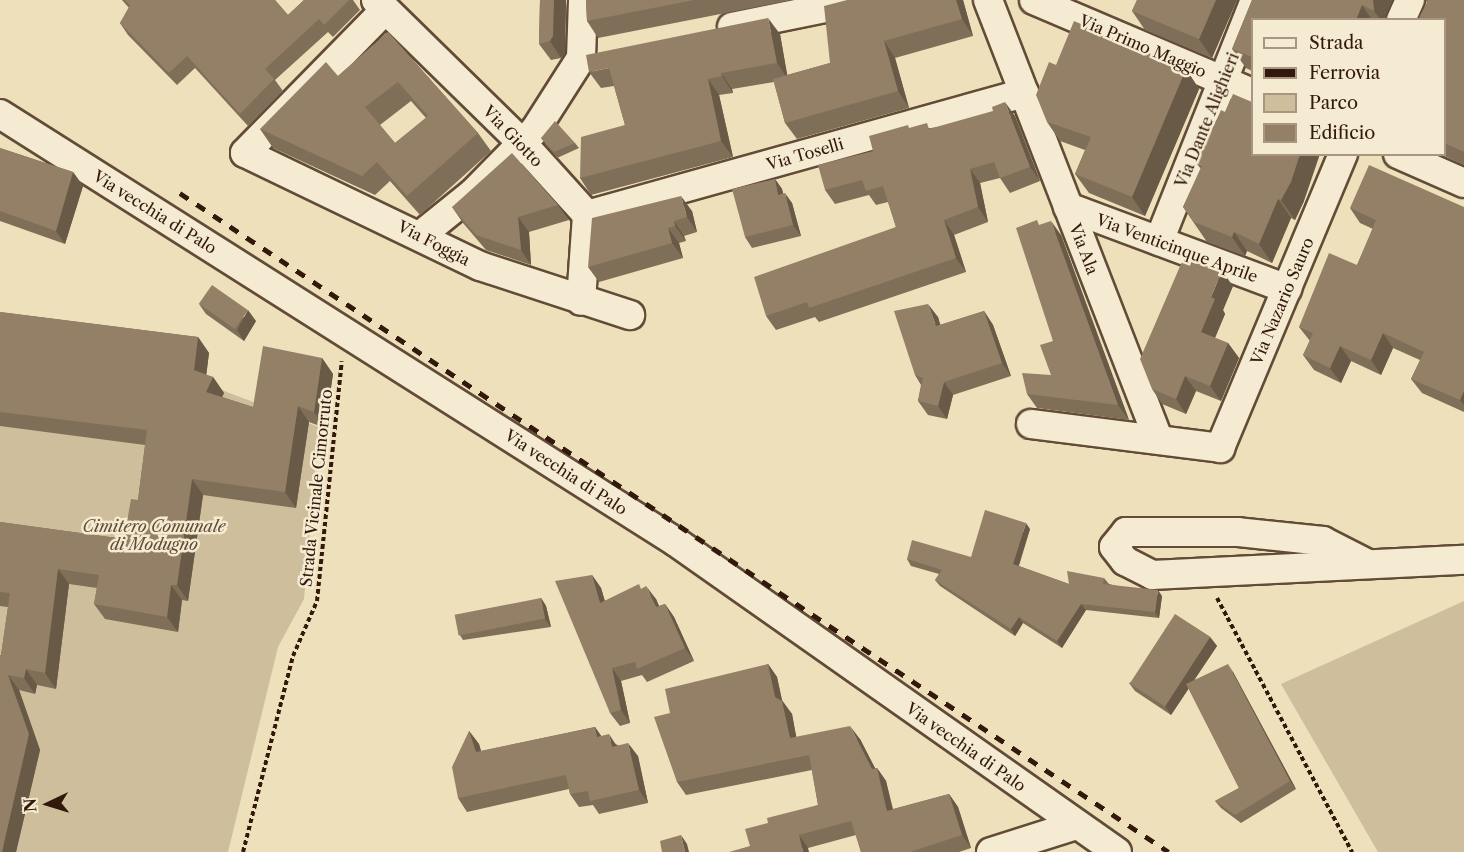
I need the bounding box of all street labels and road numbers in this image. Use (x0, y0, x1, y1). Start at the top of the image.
street label: Via Primo Maggio (1077, 11, 1209, 81)
street label: Via Dante Alighieri (1171, 49, 1243, 191)
street label: Via Giotto (479, 101, 547, 171)
street label: Via Toselli (764, 134, 846, 174)
street label: Via vecchia di Palo (89, 166, 221, 258)
street label: Via Venticinque Aprile (1093, 210, 1261, 286)
street label: Via Foggia (395, 217, 473, 269)
street label: Via Ala (1065, 220, 1103, 278)
street label: Via Nazario Sauro (1246, 234, 1318, 368)
street label: Strada Vicinale Cimorruto (296, 388, 336, 588)
street label: Via vecchia di Palo (501, 425, 631, 519)
street label: Via vecchia di Palo (902, 698, 1030, 796)

